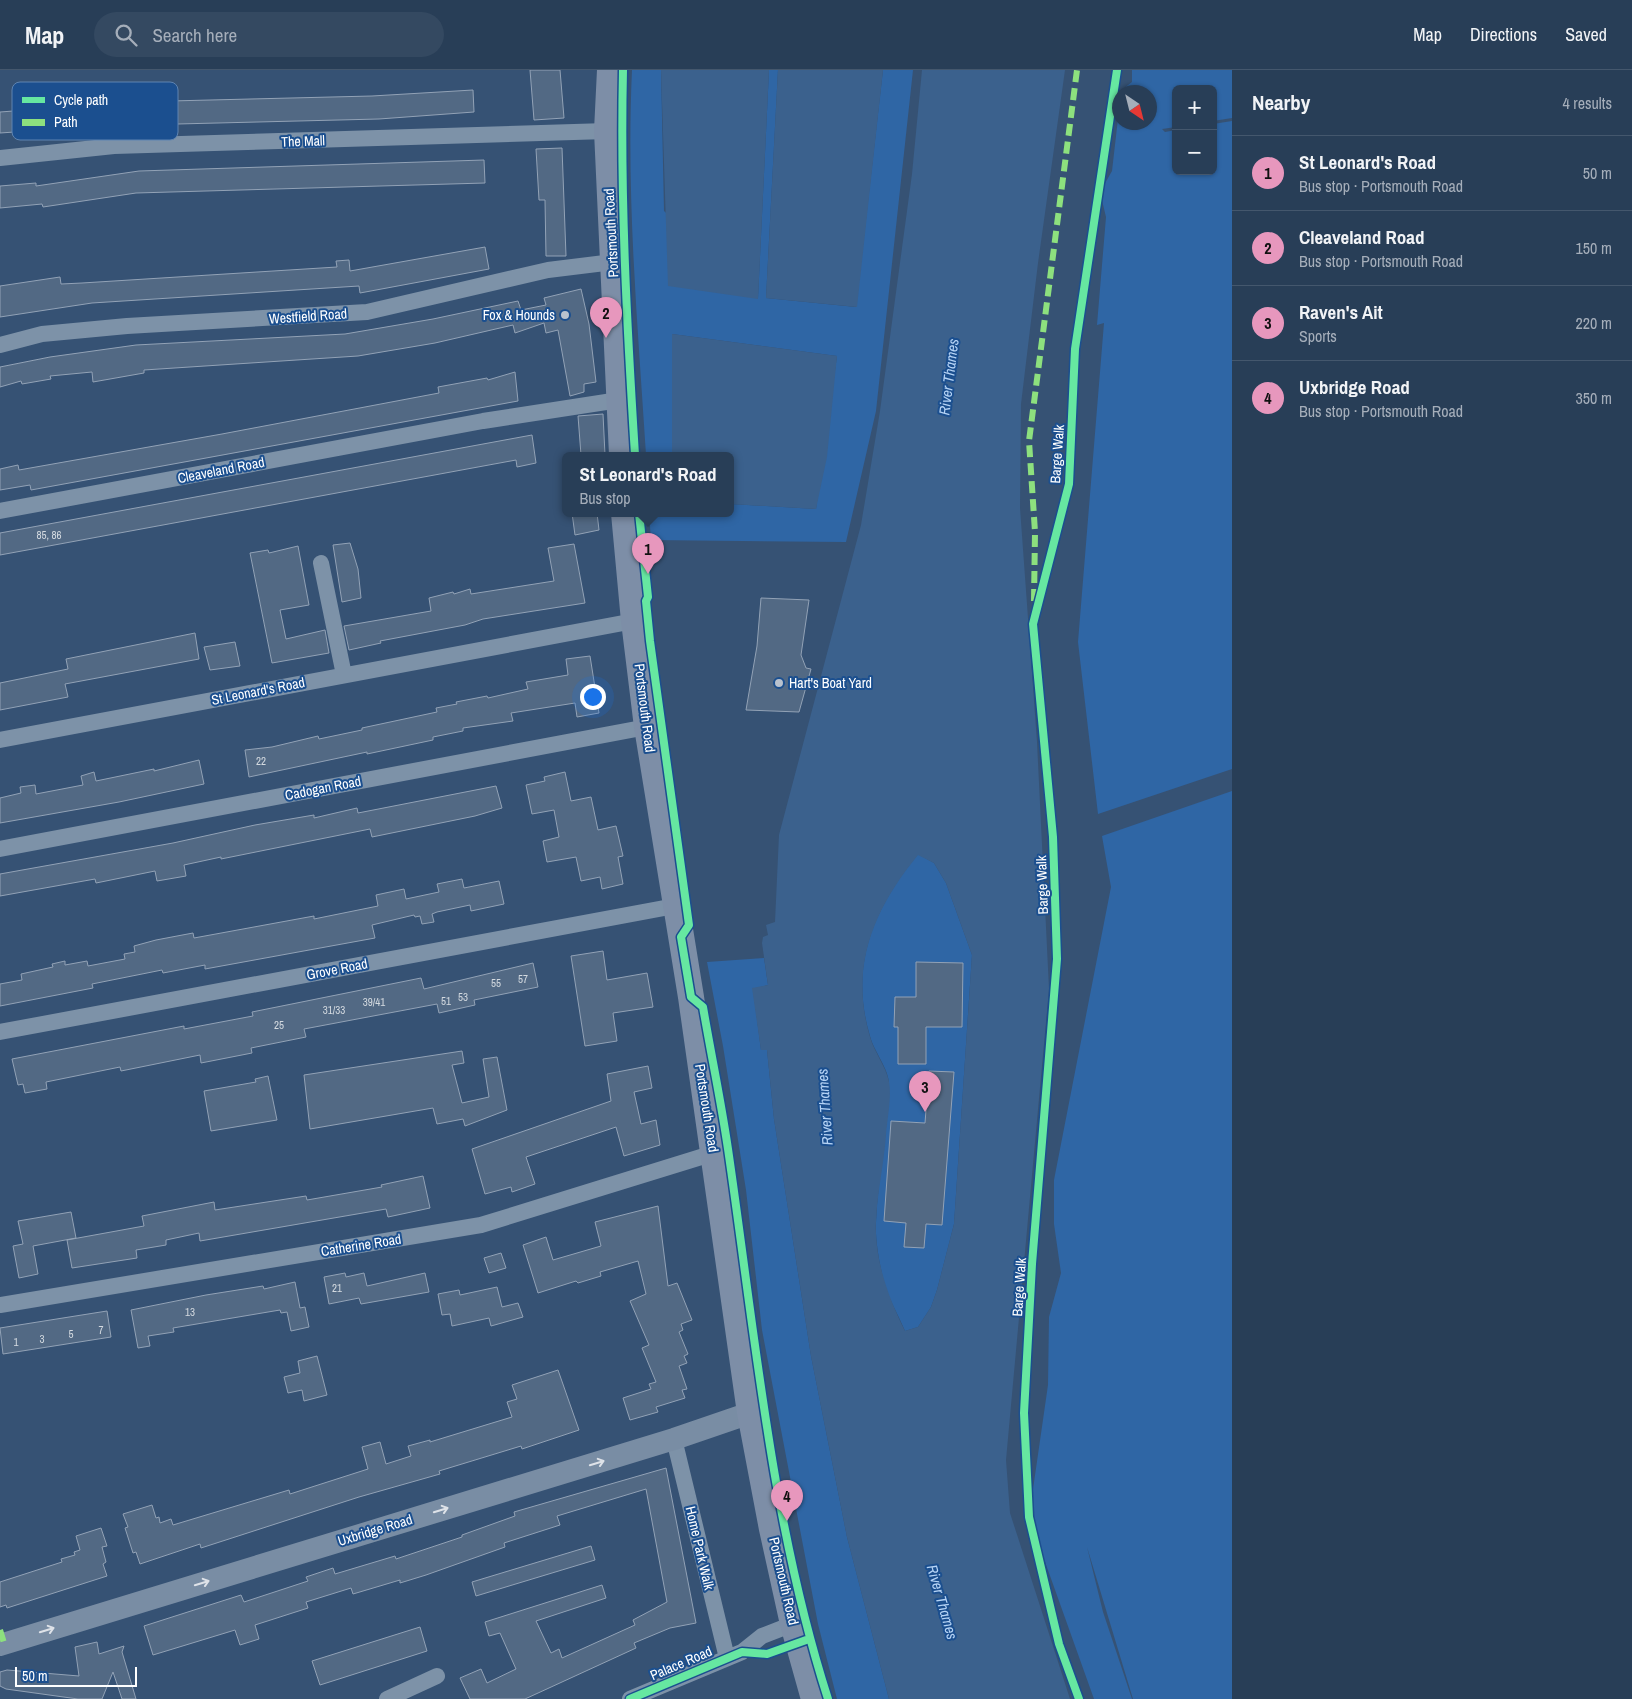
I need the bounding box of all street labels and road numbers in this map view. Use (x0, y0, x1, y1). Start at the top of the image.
street label: The Mall (281, 131, 325, 151)
street label: Portsmouth Road (600, 188, 622, 278)
street label: Westfield Road (268, 304, 348, 328)
street label: Barge Walk (1046, 424, 1068, 484)
street label: Cleaveland Road (176, 453, 266, 487)
street label: Portsmouth Road (631, 663, 659, 753)
street label: St Leonard's Road (210, 673, 306, 709)
street label: Cadogan Road (283, 772, 363, 804)
street label: Barge Walk (1032, 855, 1052, 915)
street label: Grove Road (305, 954, 369, 984)
street label: Portsmouth Road (691, 1062, 723, 1154)
street label: Catherine Road (320, 1230, 402, 1260)
street label: Barge Walk (1008, 1257, 1030, 1317)
street label: Home Park Walk (682, 1504, 718, 1592)
street label: Uxbridge Road (335, 1510, 415, 1550)
street label: Portsmouth Road (765, 1535, 803, 1627)
street label: Palace Road (647, 1642, 715, 1684)

